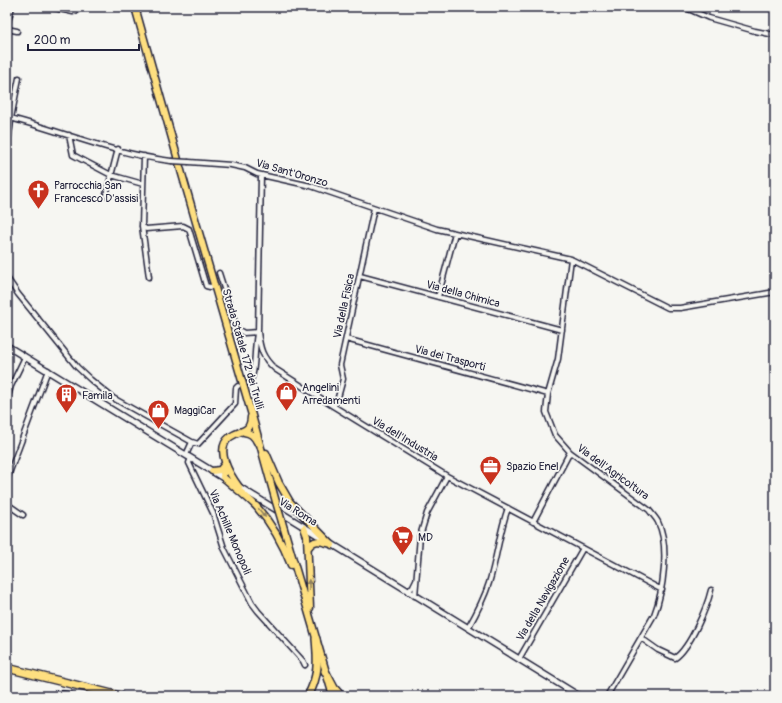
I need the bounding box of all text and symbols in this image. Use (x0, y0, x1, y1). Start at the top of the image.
scale bar (28, 26, 139, 52)
text: 200 m (34, 33, 71, 48)
street label: Via Sant'Oronzo (254, 157, 330, 190)
church icon: Parrocchia San Francesco D'assisi (26, 178, 52, 211)
place label: Parrocchia San Francesco D'assisi (54, 179, 138, 205)
street label: Via della Fisica (331, 272, 357, 340)
street label: Via della Chimica (425, 278, 501, 310)
street label: Strada Statale 172 dei Trulli (220, 287, 266, 411)
street label: Via dei Trasporti (413, 342, 487, 374)
shop icon: Angelini Arredamenti (273, 380, 299, 413)
place label: Angelini Arredamenti (302, 381, 360, 407)
building icon: Famila (54, 382, 80, 415)
place label: Famila (82, 389, 113, 402)
shop icon: MaggiCar (146, 397, 172, 430)
place label: MaggiCar (174, 404, 216, 417)
street label: Via dell'Industria (370, 414, 440, 464)
street label: Via dell'Agricoltura (574, 441, 652, 503)
office icon: Spazio Enel (478, 453, 504, 486)
place label: Spazio Enel (506, 460, 559, 473)
street label: Via Achille Monopoli (206, 488, 254, 576)
street label: Via Roma (276, 495, 320, 529)
one-way arrow (257, 508, 266, 519)
supermarket icon: MD (389, 524, 415, 557)
place label: MD (418, 531, 433, 544)
street label: Via della Navigazione (514, 554, 573, 643)
one-way arrow (305, 579, 312, 591)

